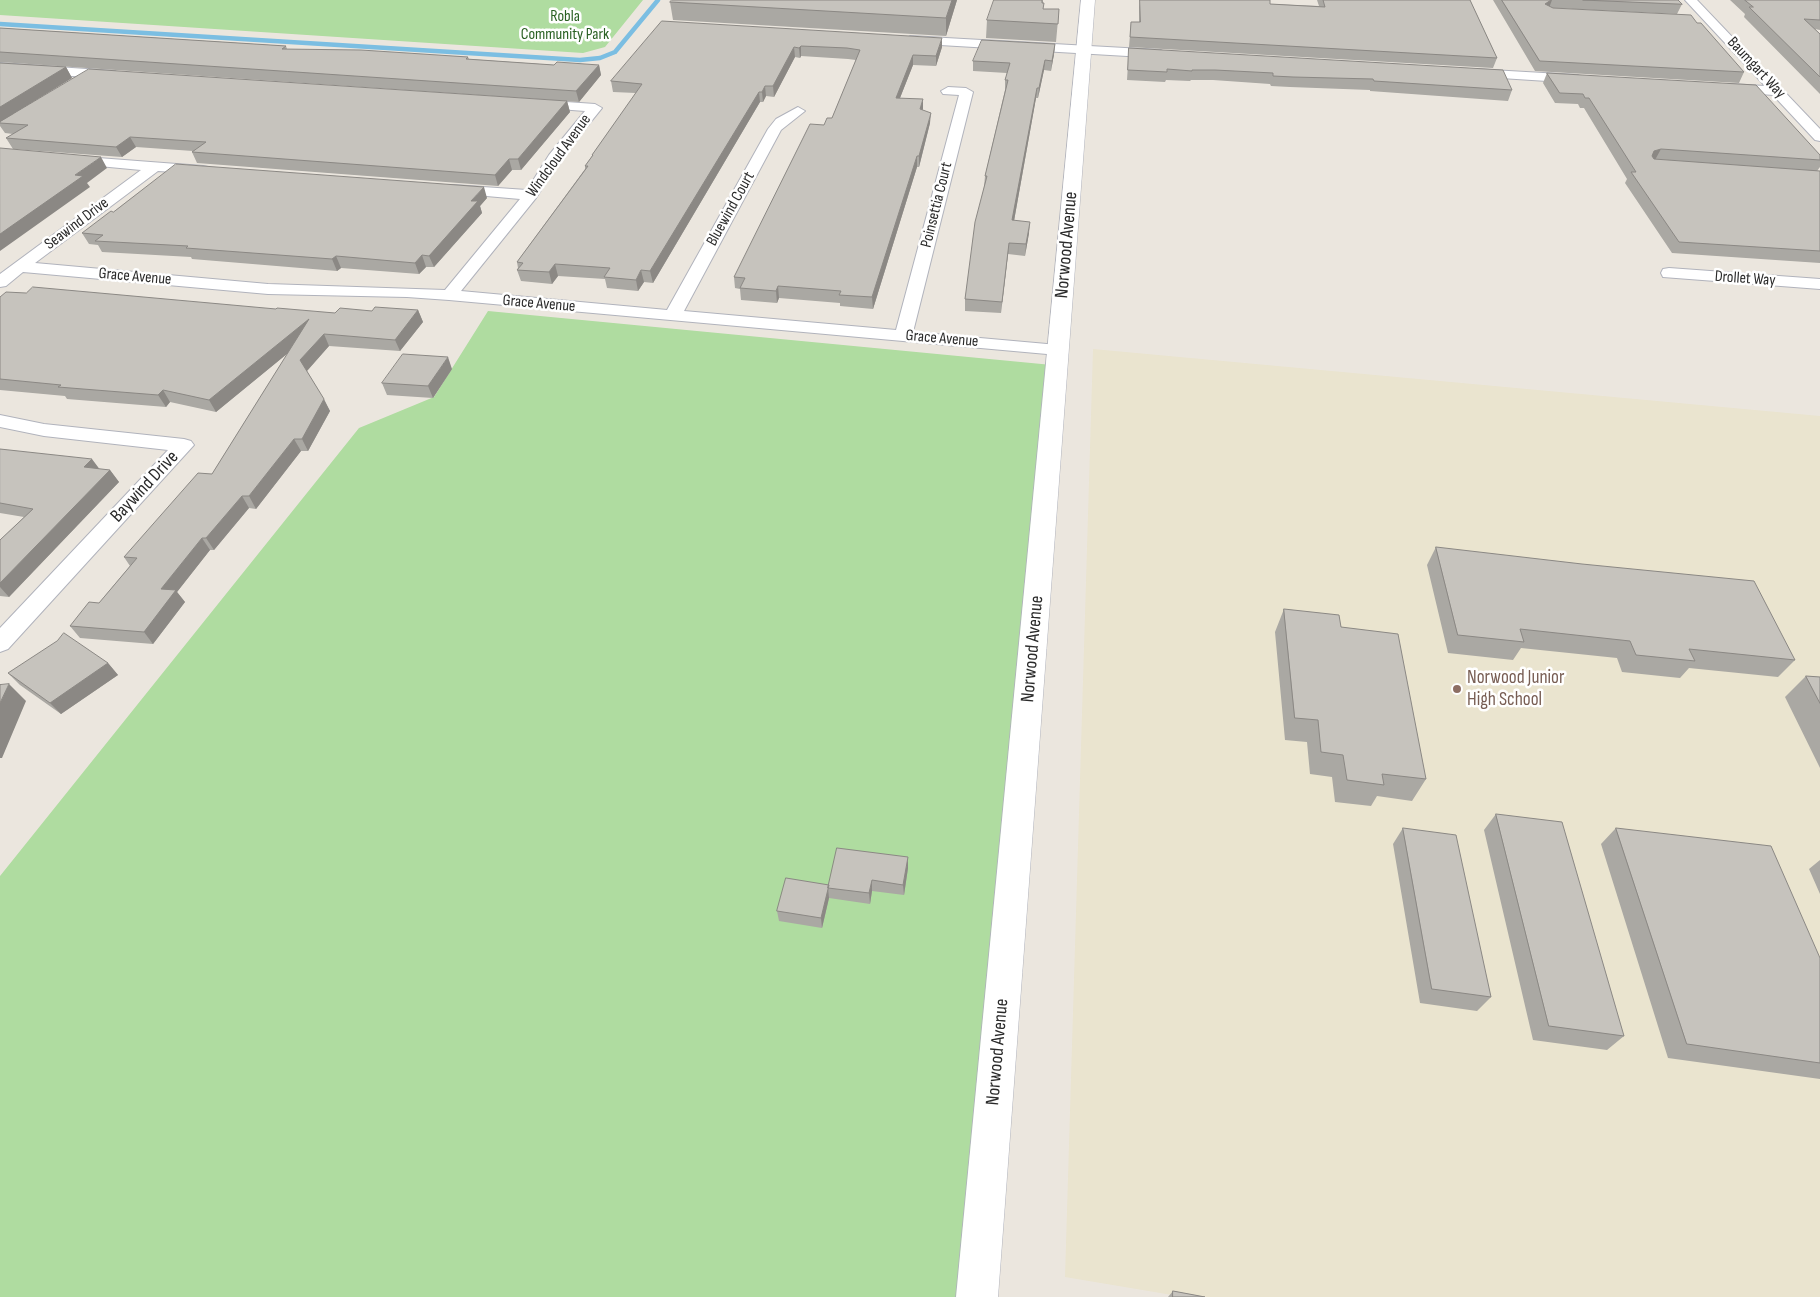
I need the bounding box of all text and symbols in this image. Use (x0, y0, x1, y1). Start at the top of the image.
park label: Robla Community Park (521, 7, 609, 45)
street label: Baumgart Way (1723, 33, 1789, 103)
street label: Windcloud Avenue (522, 111, 596, 201)
street label: Poinsettia Court (917, 160, 957, 250)
street label: Bluewind Court (703, 169, 759, 249)
street label: Norwood Avenue (1051, 191, 1083, 299)
street label: Seawind Drive (41, 194, 113, 254)
street label: Grace Avenue (98, 264, 172, 290)
street label: Drollet Way (1714, 267, 1776, 291)
street label: Grace Avenue (502, 291, 576, 317)
street label: Grace Avenue (905, 326, 979, 352)
street label: Baywind Drive (106, 447, 184, 527)
street label: Norwood Avenue (1017, 595, 1049, 703)
place label: Norwood Junior High School (1467, 667, 1564, 711)
marker: Norwood Junior High School (1451, 683, 1463, 695)
street label: Norwood Avenue (982, 998, 1014, 1106)

